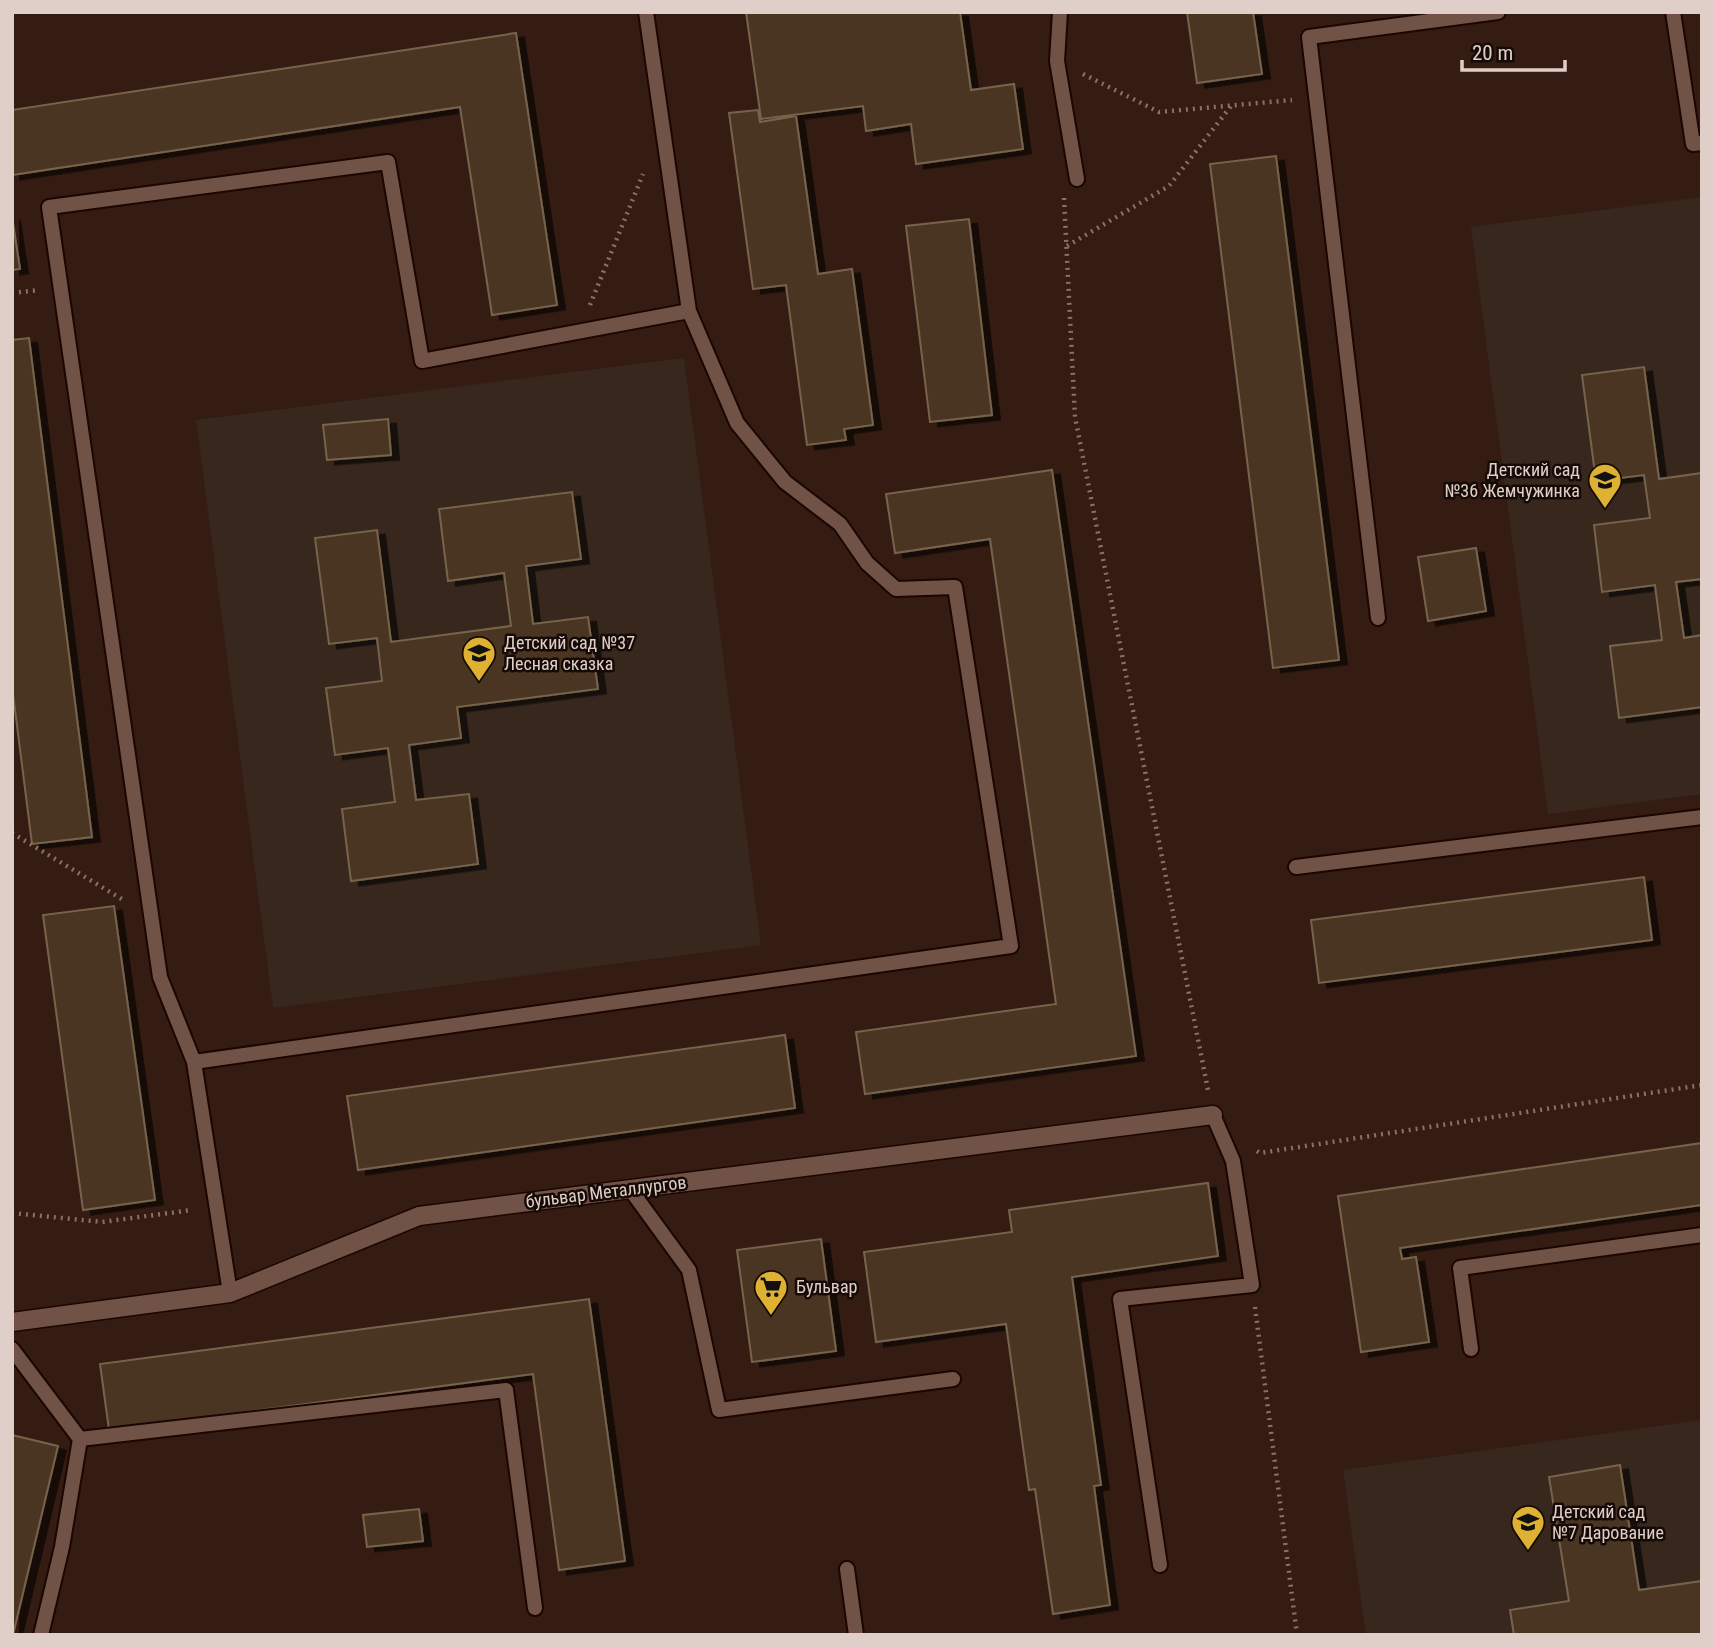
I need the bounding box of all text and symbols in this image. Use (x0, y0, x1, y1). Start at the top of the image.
scale bar (1462, 28, 1565, 72)
text: 20 m (1472, 41, 1513, 65)
place label: Детский сад №36 Жемчужинка (1444, 459, 1580, 501)
school or university icon: Детский сад №36 Жемчужинка (1586, 461, 1624, 510)
place label: Детский сад №37 Лесная сказка (504, 632, 635, 674)
school or university icon: Детский сад №37 Лесная сказка (460, 634, 498, 683)
street label: бульвар Металлургов (524, 1171, 688, 1212)
supermarket icon: Бульвар (752, 1268, 790, 1317)
place label: Бульвар (796, 1276, 858, 1297)
place label: Детский сад №7 Дарование (1552, 1501, 1664, 1543)
school or university icon: Детский сад №7 Дарование (1509, 1503, 1547, 1552)

